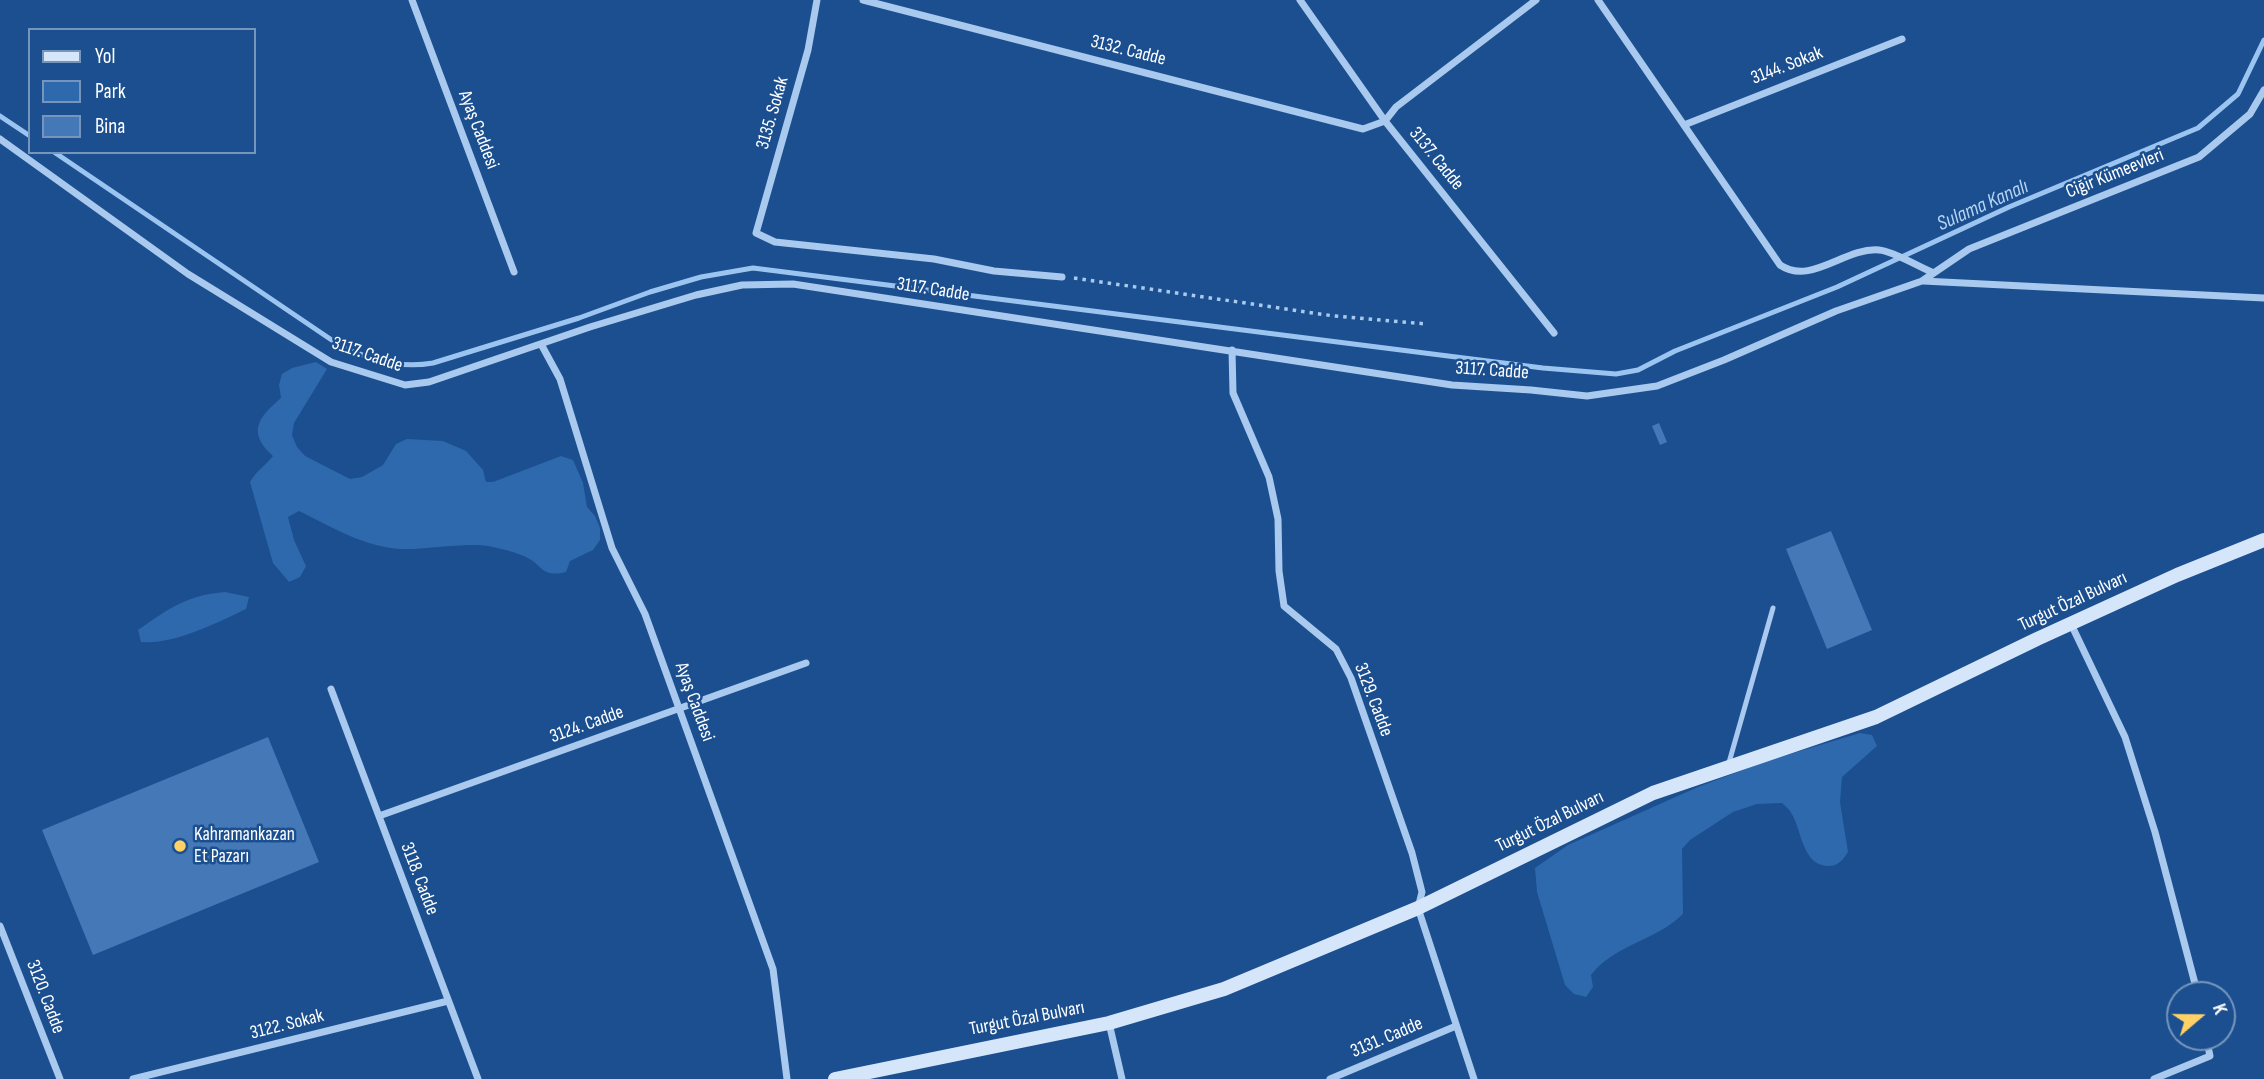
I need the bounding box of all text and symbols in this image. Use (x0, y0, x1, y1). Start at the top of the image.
legend (28, 28, 256, 154)
street label: 3132. Cadde (1088, 31, 1168, 71)
street label: 3144. Sokak (1748, 42, 1826, 90)
text: Yol (95, 44, 115, 69)
street label: 3135. Sokak (752, 74, 794, 152)
text: Park (95, 79, 126, 104)
street label: Ayaş Caddesi (453, 88, 503, 172)
text: Bina (95, 114, 125, 139)
street label: 3137. Cadde (1404, 123, 1468, 195)
street label: Ciğir Kümeevleri (2063, 144, 2167, 204)
water label: Sulama Kanalı (1934, 175, 2032, 237)
street label: 3117. Cadde (895, 273, 971, 307)
street label: 3117. Cadde (329, 332, 405, 378)
street label: 3117. Cadde (1455, 357, 1529, 385)
street label: Turgut Özal Bulvarı (2015, 567, 2131, 637)
street label: Ayaş Caddesi (669, 660, 719, 744)
street label: 3129. Cadde (1349, 660, 1397, 740)
street label: 3124. Cadde (547, 701, 627, 749)
street label: Turgut Özal Bulvarı (1492, 786, 1608, 858)
place label: Kahramankazan Et Pazarı (194, 824, 295, 868)
marker: Kahramankazan Et Pazarı (172, 838, 188, 854)
street label: 3118. Cadde (395, 840, 443, 918)
street label: 3120. Cadde (21, 957, 69, 1037)
north arrow (2166, 981, 2236, 1051)
street label: Turgut Özal Bulvarı (967, 997, 1087, 1041)
text: K (2207, 1001, 2232, 1018)
street label: 3122. Sokak (248, 1005, 326, 1045)
street label: 3131. Cadde (1348, 1013, 1426, 1063)

